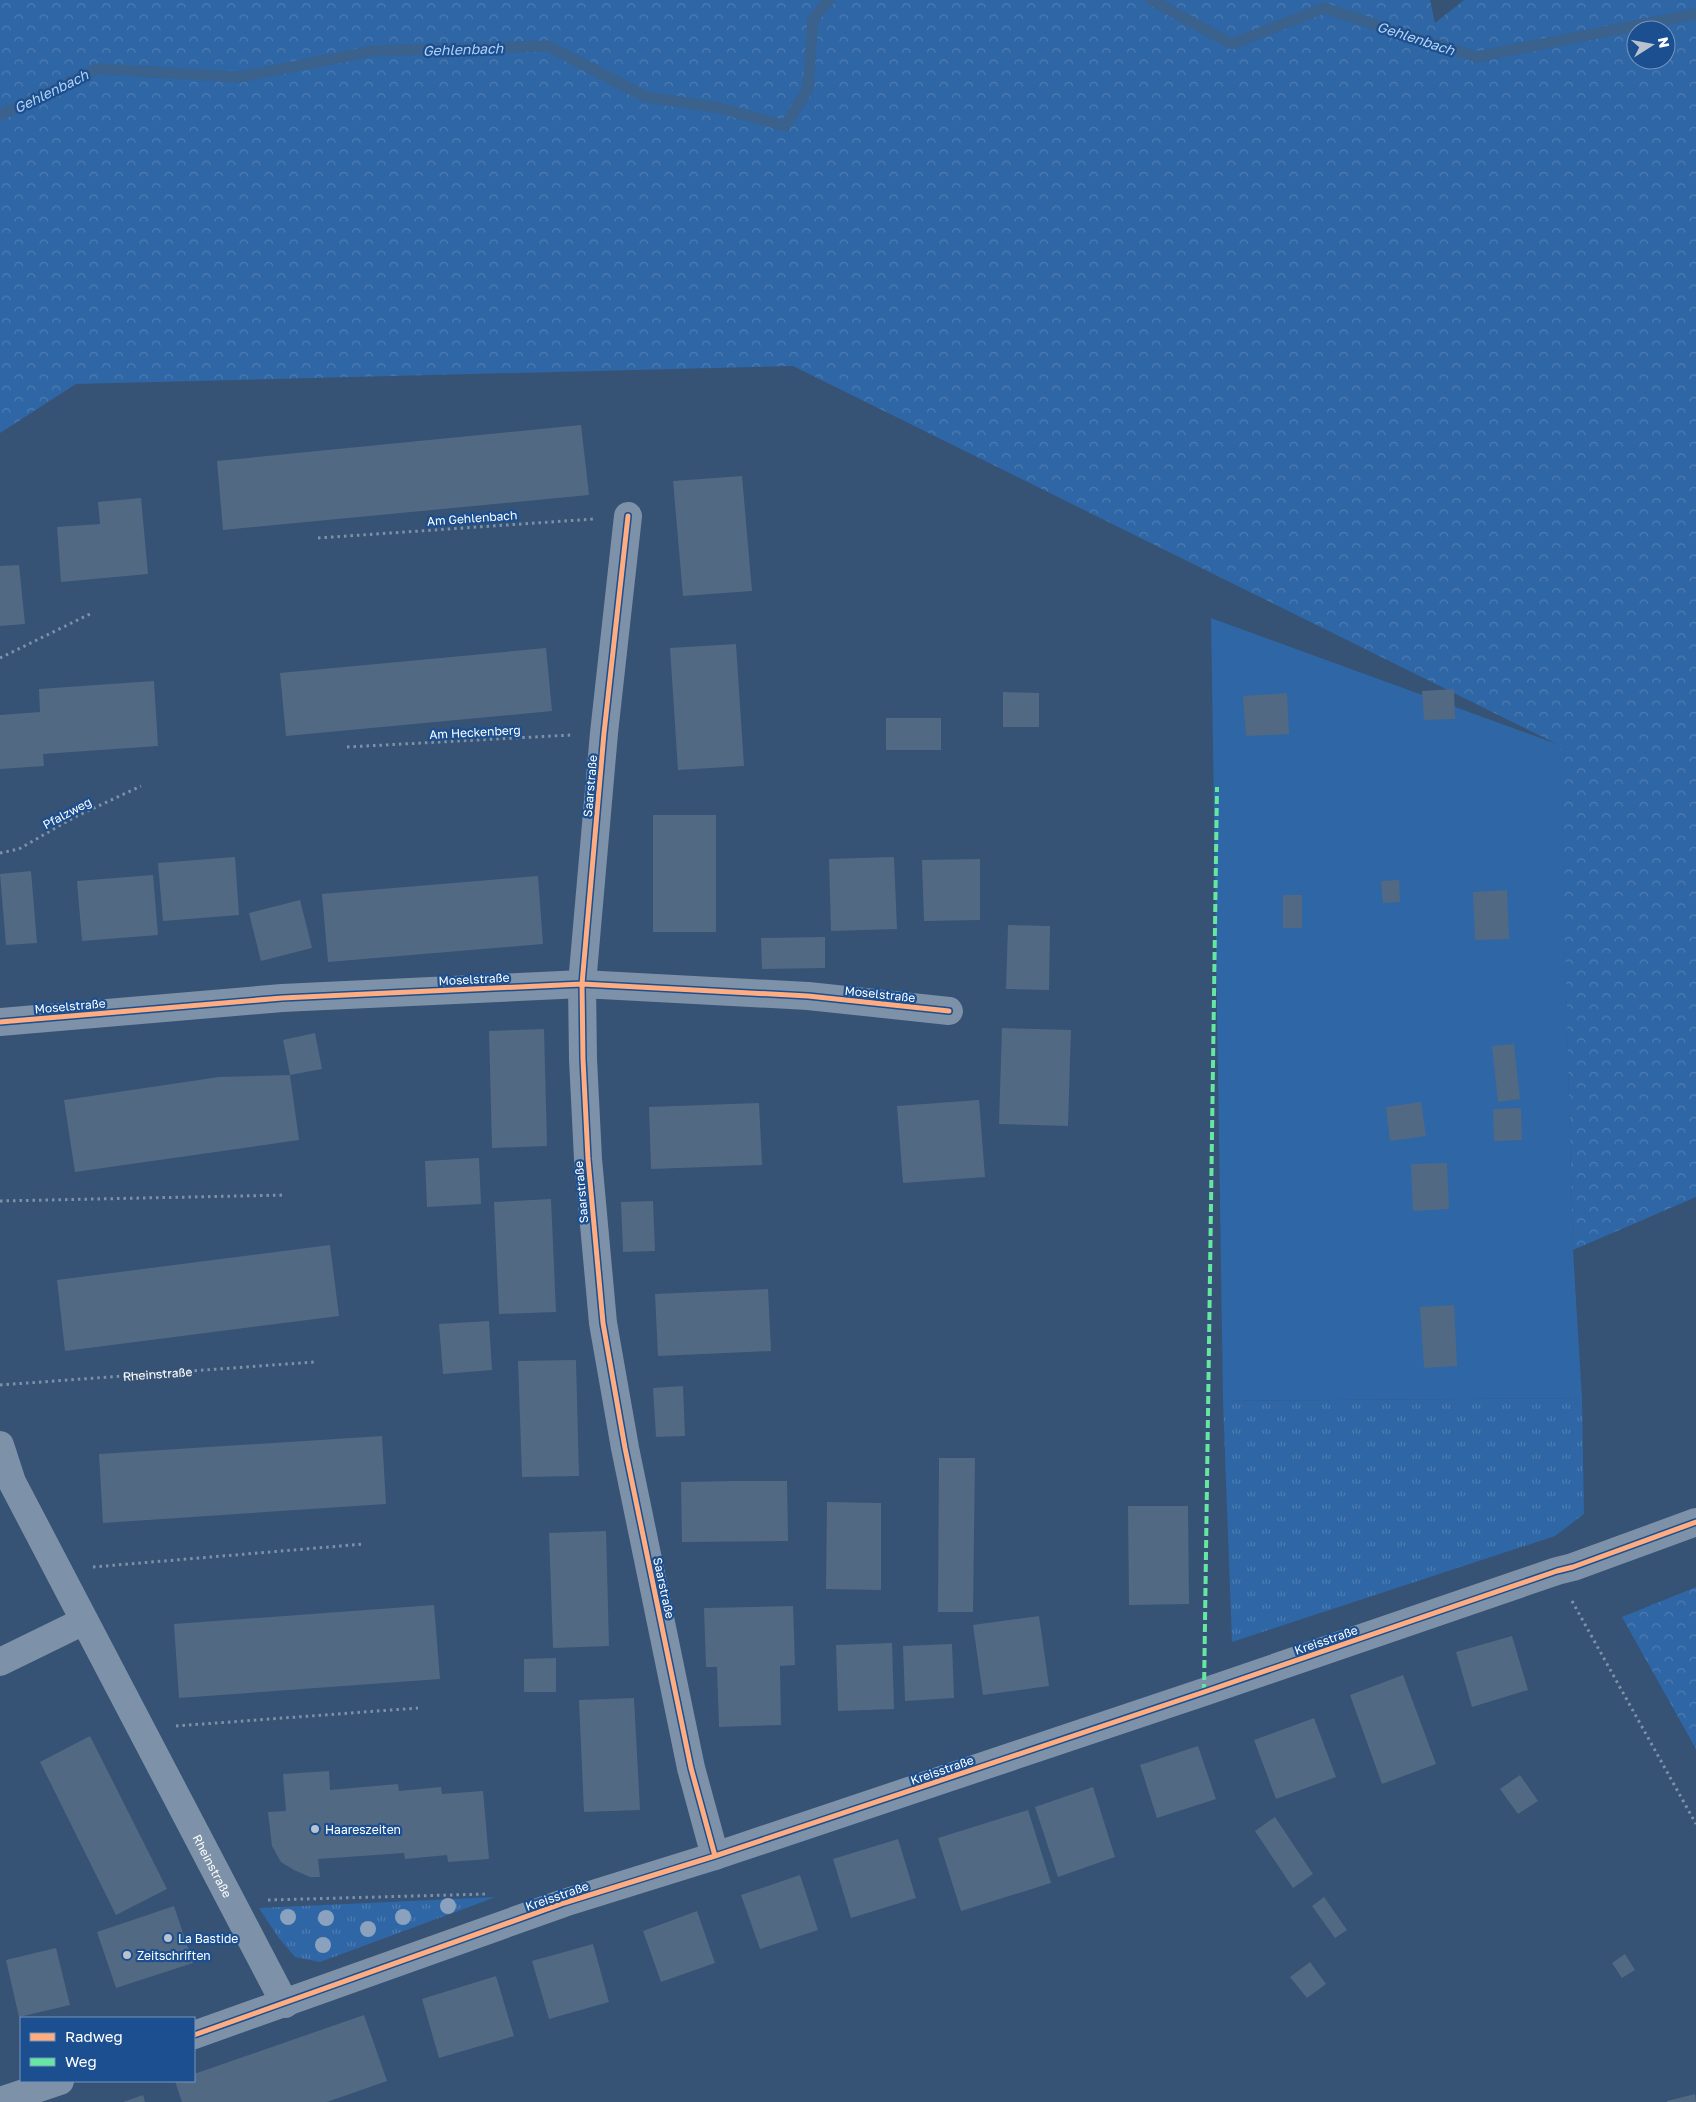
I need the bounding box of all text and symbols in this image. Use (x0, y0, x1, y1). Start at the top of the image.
water label: Gehlenbach (1375, 17, 1458, 59)
north arrow (1626, 20, 1676, 70)
text: N (1655, 36, 1674, 49)
water label: Gehlenbach (423, 39, 505, 59)
water label: Gehlenbach (11, 65, 92, 116)
street label: Am Gehlenbach (426, 507, 518, 529)
street label: Am Heckenberg (429, 722, 521, 742)
street label: Saarstraße (580, 754, 600, 818)
street label: Pfalzweg (40, 794, 94, 832)
street label: Moselstraße (438, 970, 510, 988)
street label: Moselstraße (844, 983, 916, 1005)
street label: Moselstraße (34, 995, 106, 1017)
street label: Saarstraße (571, 1160, 591, 1224)
street label: Rheinstraße (122, 1363, 193, 1383)
street label: Saarstraße (650, 1556, 678, 1620)
street label: Kreisstraße (1292, 1622, 1360, 1658)
street label: Kreisstraße (908, 1752, 976, 1788)
place label: Haareszeiten (325, 1822, 401, 1837)
marker: Haareszeiten (309, 1823, 321, 1835)
street label: Rheinstraße (190, 1831, 236, 1900)
street label: Kreisstraße (523, 1878, 591, 1914)
place label: La Bastide (178, 1931, 238, 1946)
marker: La Bastide (162, 1932, 174, 1944)
place label: Zeitschriften (137, 1948, 211, 1963)
marker: Zeitschriften (121, 1949, 133, 1961)
legend (20, 2017, 195, 2082)
text: Radweg (65, 2027, 123, 2045)
text: Weg (65, 2052, 97, 2070)

